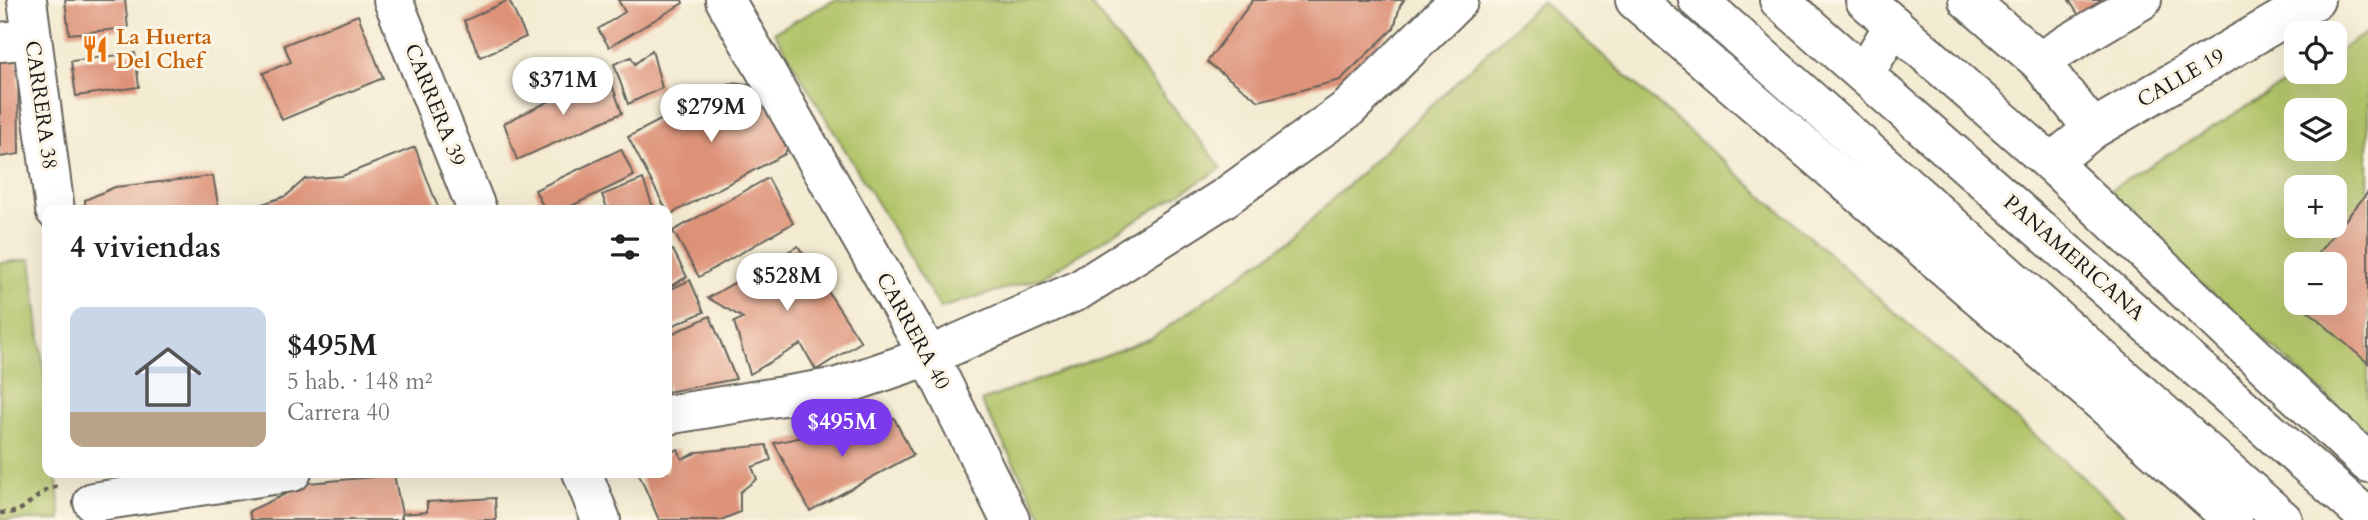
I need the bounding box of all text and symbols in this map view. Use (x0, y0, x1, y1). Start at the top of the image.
map controls (2284, 21, 2347, 315)
button: locate (2284, 21, 2347, 84)
place label: La Huerta Del Chef (116, 23, 213, 76)
restaurant icon: La Huerta Del Chef (80, 34, 110, 64)
street label: CARRERA 38 (18, 39, 64, 171)
street label: CARRERA 39 (397, 39, 473, 171)
street label: CALLE 19 (2132, 41, 2230, 115)
pin: $371M (514, 58, 612, 117)
text: $371M (528, 64, 598, 95)
pin: $279M (662, 85, 760, 144)
text: $279M (676, 91, 746, 122)
button: layers (2284, 98, 2347, 161)
button: + (2284, 175, 2347, 238)
street label: PANAMERICANA (1997, 188, 2151, 328)
text: 4 viviendas (70, 227, 221, 268)
icon: filters (606, 228, 644, 266)
button: − (2284, 252, 2347, 315)
pin: $528M (738, 254, 836, 313)
text: $528M (752, 260, 822, 291)
street label: CARRERA 40 (869, 267, 957, 395)
text: $495M (287, 325, 378, 366)
icon: home (126, 335, 210, 419)
text: 5 hab. · 148 m² (287, 366, 433, 397)
text: Carrera 40 (287, 397, 390, 428)
pin: $495M (793, 400, 891, 459)
text: $495M (807, 406, 877, 437)

